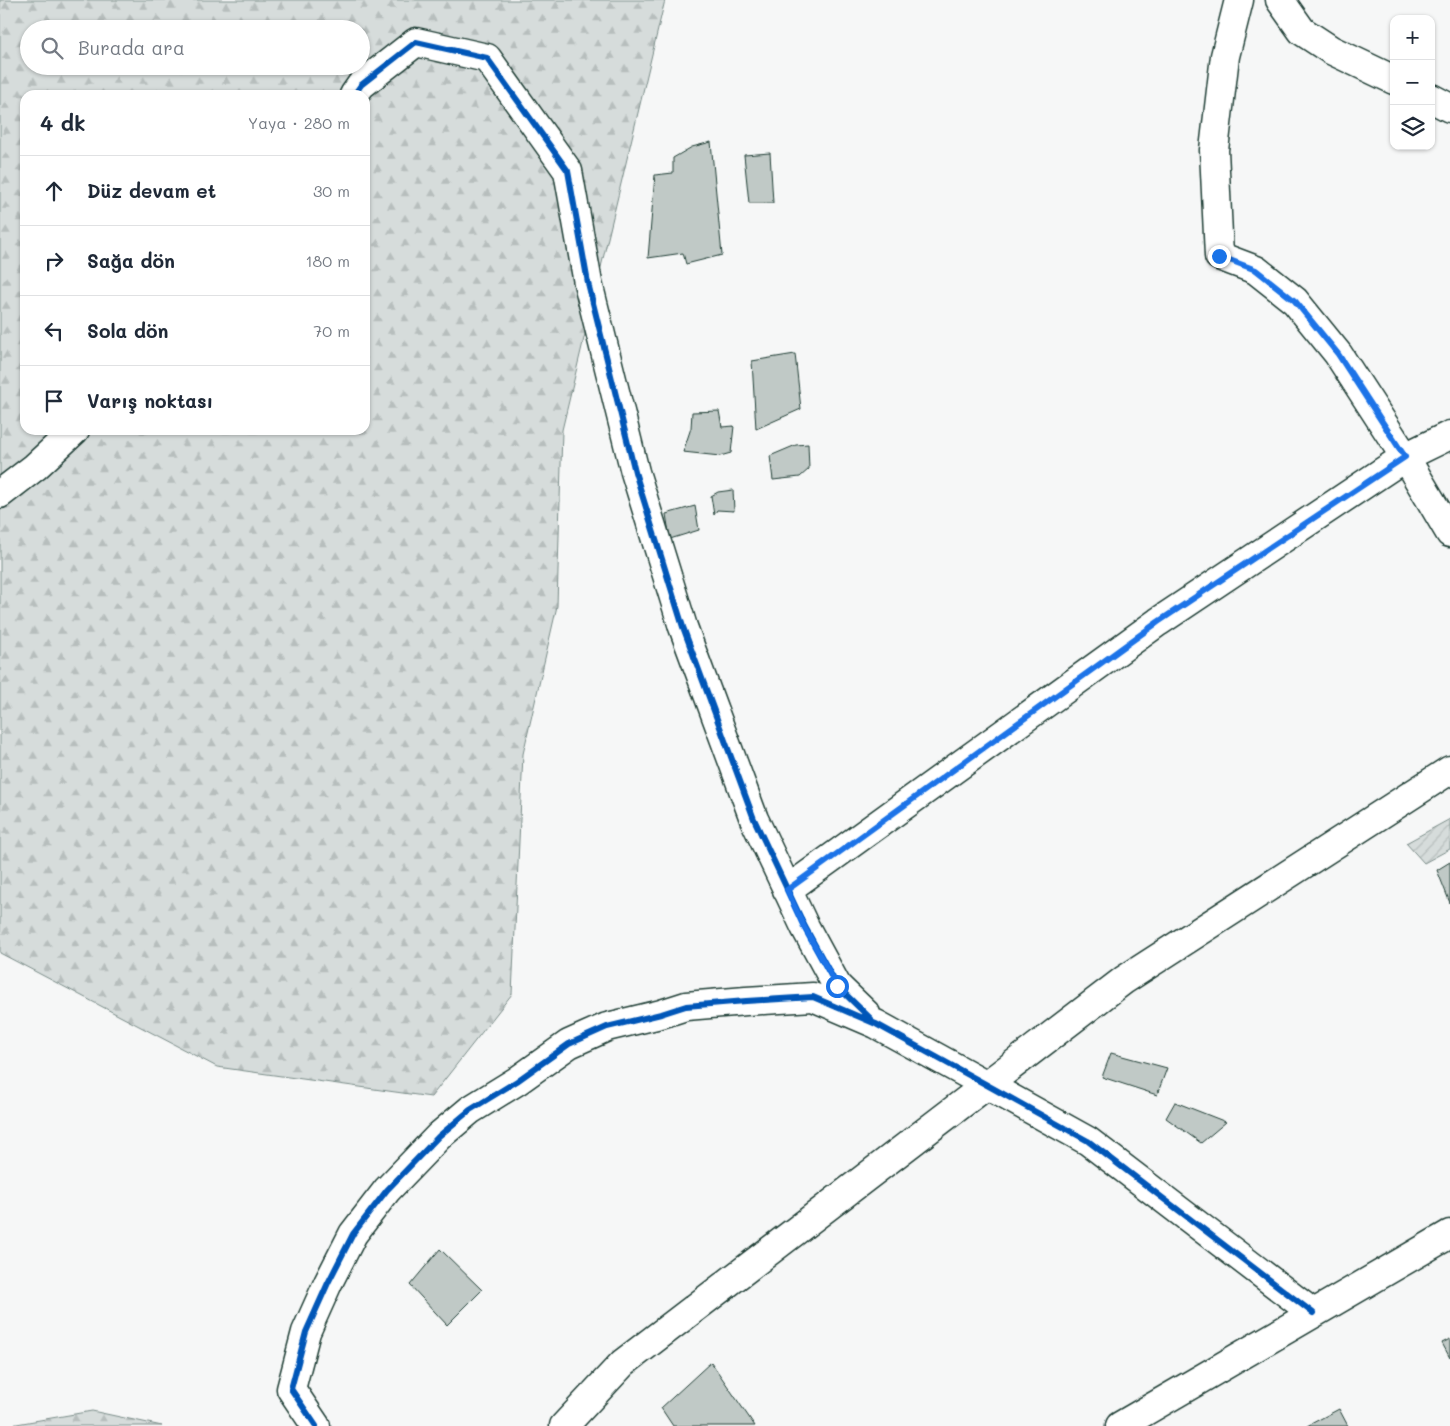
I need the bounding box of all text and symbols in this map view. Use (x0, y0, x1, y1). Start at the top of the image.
map controls (1390, 15, 1435, 150)
button: + (1390, 15, 1435, 60)
search box (20, 20, 370, 75)
icon: search (38, 34, 66, 62)
text: Burada ara (78, 35, 185, 60)
button: − (1390, 60, 1435, 105)
button: layers (1390, 105, 1435, 150)
text: 4 dk (40, 109, 86, 136)
text: Yaya · 280 m (248, 112, 350, 133)
icon: ahead (40, 177, 68, 205)
text: Düz devam et (87, 178, 216, 203)
text: 30 m (313, 180, 350, 201)
route end (1208, 245, 1231, 268)
icon: right (40, 247, 68, 275)
text: Sağa dön (87, 248, 175, 273)
text: 180 m (305, 250, 350, 271)
icon: left (40, 317, 68, 345)
text: Sola dön (87, 318, 169, 343)
text: 70 m (313, 320, 350, 341)
icon: arrive (40, 387, 68, 415)
text: Varış noktası (87, 388, 213, 413)
route start (826, 975, 849, 998)

